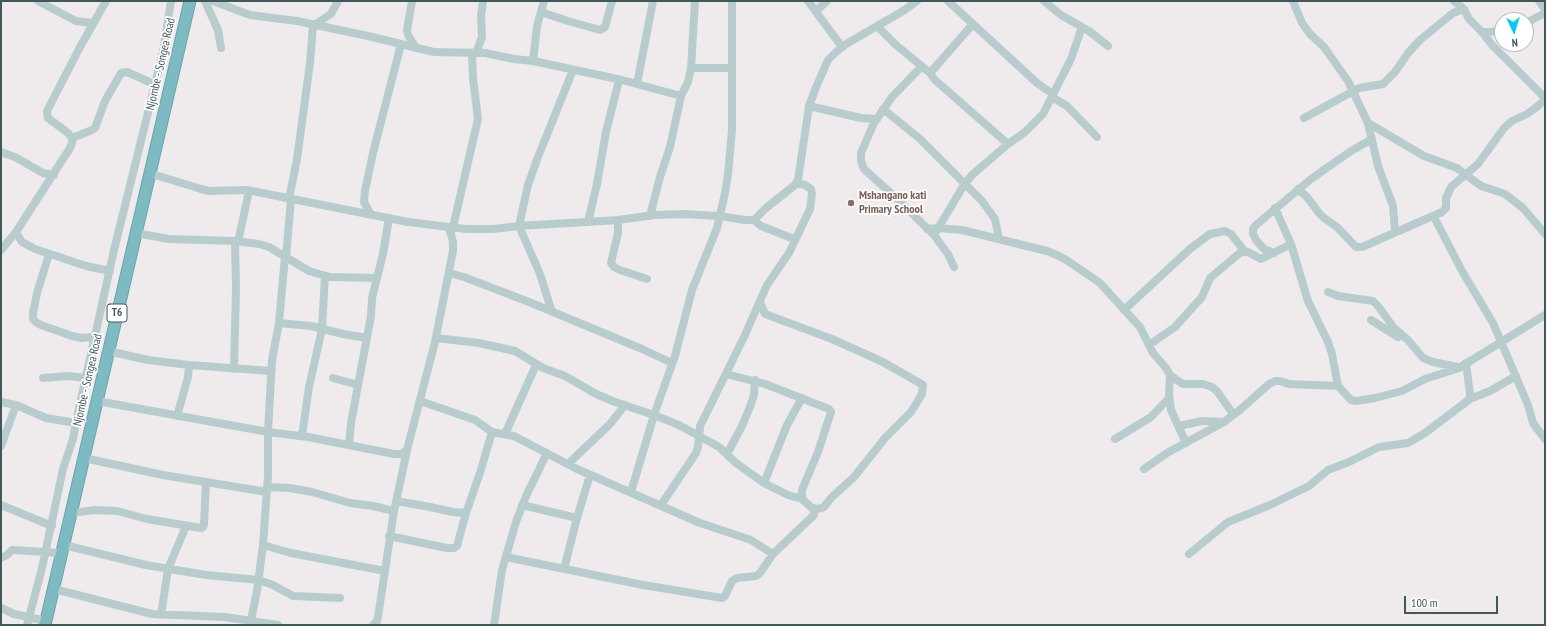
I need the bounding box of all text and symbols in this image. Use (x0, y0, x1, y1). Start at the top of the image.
north arrow (1494, 12, 1534, 52)
street label: Njombe - Songea Road (143, 16, 179, 112)
text: N (1511, 36, 1518, 50)
place label: Mshangano kati Primary School (859, 189, 926, 217)
marker: Mshangano kati Primary School (846, 198, 856, 208)
road number: T6 (107, 304, 127, 322)
street label: Njombe - Songea Road (70, 332, 106, 428)
scale bar (1406, 588, 1500, 614)
text: 100 m (1411, 595, 1438, 610)

